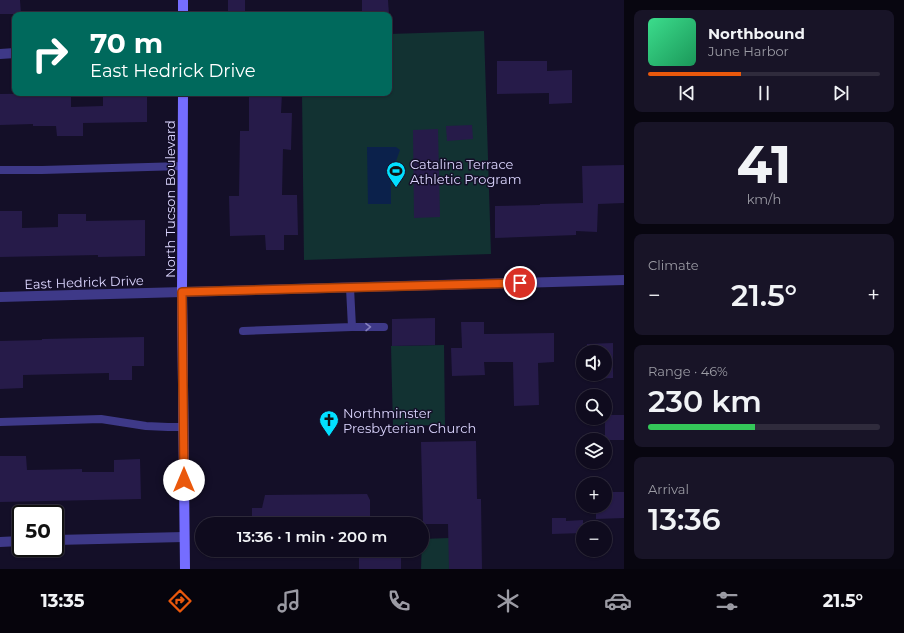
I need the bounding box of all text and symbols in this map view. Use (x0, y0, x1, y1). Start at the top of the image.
text: Northbound (708, 24, 805, 43)
text: 70 m (90, 26, 163, 60)
icon: right (24, 28, 76, 80)
text: June Harbor (708, 43, 789, 59)
text: East Hedrick Drive (90, 60, 256, 82)
icon: previous (676, 82, 698, 104)
icon: pause (753, 82, 775, 104)
icon: next (830, 82, 852, 104)
street label: North Tucson Boulevard (162, 120, 178, 278)
text: 41 (737, 133, 791, 196)
place label: Catalina Terrace Athletic Program (410, 156, 521, 187)
sports icon: Catalina Terrace Athletic Program (385, 160, 407, 188)
text: km/h (747, 191, 781, 207)
text: Climate (648, 257, 699, 273)
pin (503, 266, 537, 300)
street label: East Hedrick Drive (24, 272, 144, 292)
icon: arrive (509, 272, 531, 294)
text: 21.5° (731, 277, 797, 314)
text: − (648, 282, 661, 309)
text: + (867, 282, 880, 309)
one-way arrow (365, 323, 371, 331)
map controls (576, 345, 612, 557)
button: sound (576, 345, 612, 381)
text: Range · 46% (648, 363, 728, 379)
text: 230 km (648, 383, 762, 420)
button: search (576, 389, 612, 425)
place label: Northminster Presbyterian Church (343, 405, 476, 436)
church icon: Northminster Presbyterian Church (318, 409, 340, 437)
button: layers (576, 433, 612, 469)
position arrow (163, 459, 205, 501)
button: + (576, 477, 612, 513)
text: Arrival (648, 481, 689, 497)
text: 13:36 (648, 501, 720, 538)
speed limit sign: 50 (12, 505, 64, 557)
button: − (576, 521, 612, 557)
text: 13:36 · 1 min · 200 m (237, 527, 387, 546)
icon: directions (166, 587, 194, 615)
icon: music (275, 587, 303, 615)
icon: phone (385, 587, 413, 615)
icon: climate (494, 587, 522, 615)
icon: car (604, 587, 632, 615)
icon: filters (713, 587, 741, 615)
text: 13:35 (41, 590, 84, 612)
text: 21.5° (823, 590, 863, 612)

